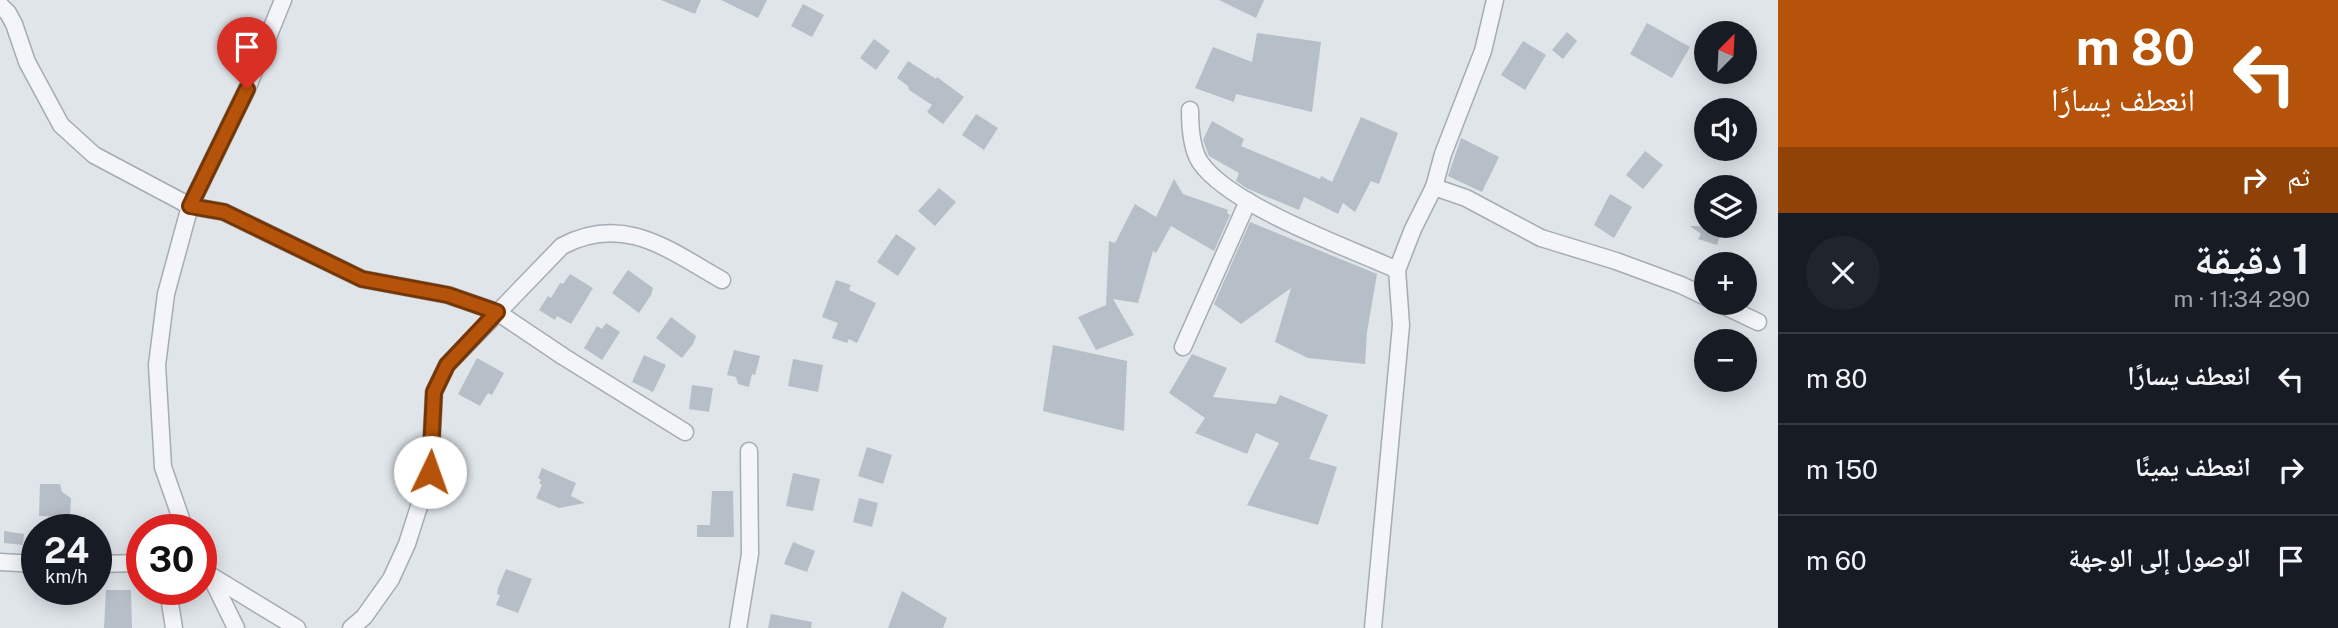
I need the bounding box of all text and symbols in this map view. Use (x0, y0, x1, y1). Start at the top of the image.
pin (217, 17, 277, 89)
text: 80 m (2076, 18, 2195, 76)
north arrow (1694, 21, 1757, 84)
map controls (1694, 21, 1757, 392)
icon: arrive (228, 28, 266, 66)
icon: left (2219, 28, 2310, 119)
text: انعطف يسارًا (2051, 81, 2195, 118)
button: sound (1694, 98, 1757, 161)
icon: right (2235, 161, 2273, 199)
text: ثم (2287, 161, 2310, 192)
button: layers (1694, 175, 1757, 238)
text: 1 دقيقة (2194, 234, 2310, 283)
button: close (1806, 236, 1880, 310)
button: + (1694, 252, 1757, 315)
text: 290 m · 11:34 (2173, 285, 2310, 312)
button: − (1694, 329, 1757, 392)
text: انعطف يسارًا (2127, 360, 2251, 391)
icon: left (2272, 360, 2310, 398)
text: 80 m (1806, 363, 1867, 394)
position arrow (393, 435, 467, 509)
text: انعطف يمينًا (2135, 451, 2251, 482)
icon: right (2272, 451, 2310, 489)
text: 150 m (1806, 454, 1878, 485)
speed limit sign: 30 (126, 514, 217, 605)
text: 24 (44, 530, 89, 571)
text: الوصول إلى الوجهة (2068, 542, 2251, 573)
icon: arrive (2272, 542, 2310, 580)
text: 60 m (1806, 545, 1867, 576)
text: km/h (45, 566, 88, 587)

